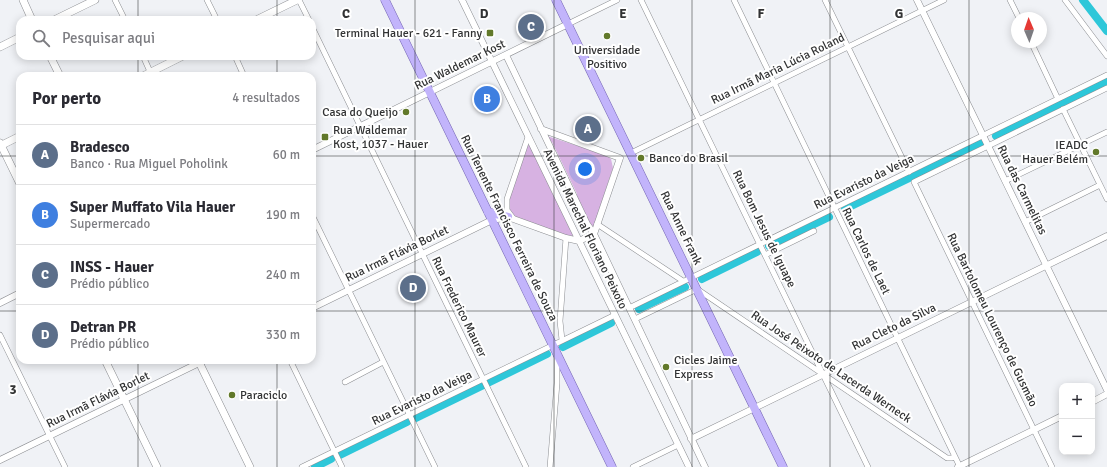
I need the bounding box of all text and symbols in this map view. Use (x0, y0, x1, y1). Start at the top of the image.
text: C (342, 6, 350, 22)
text: D (480, 6, 489, 22)
text: E (619, 6, 627, 22)
text: F (758, 6, 765, 22)
text: G (895, 6, 903, 22)
pin: C (518, 12, 544, 42)
north arrow (1011, 12, 1047, 48)
search box (16, 16, 316, 60)
place label: Terminal Hauer - 621 - Fanny (335, 26, 482, 41)
icon: search (30, 27, 52, 49)
marker: Terminal Hauer - 621 - Fanny (485, 28, 495, 38)
text: Pesquisar aqui (62, 29, 155, 47)
street label: Rua Irmã Maria Lúcia Roland (709, 30, 847, 108)
marker: Universidade Positivo (602, 31, 612, 41)
street label: Rua Waldemar Kost (412, 37, 508, 93)
place label: Universidade Positivo (574, 43, 640, 72)
pin: B (474, 84, 500, 114)
text: Por perto (32, 88, 101, 109)
text: 4 resultados (232, 90, 300, 106)
place label: Casa do Queijo (322, 105, 398, 120)
marker: Casa do Queijo (401, 107, 411, 117)
pin: A (575, 114, 601, 144)
place label: Rua Waldemar Kost, 1037 - Hauer (333, 123, 429, 152)
marker: Rua Waldemar Kost, 1037 - Hauer (320, 132, 330, 142)
street label: Rua Tenente Francisco Ferreira de Souza (457, 132, 561, 324)
text: Bradesco (70, 138, 130, 156)
place label: IEADC Hauer Belém (1022, 138, 1088, 167)
street label: Rua das Carmelitas (994, 143, 1050, 237)
street label: Avenida Marechal Floriano Peixoto (540, 146, 630, 312)
text: A (41, 147, 49, 163)
text: 60 m (273, 147, 300, 163)
marker: IEADC Hauer Belém (1091, 147, 1101, 157)
place label: Banco do Brasil (649, 151, 729, 166)
street label: Rua Evaristo da Veiga (811, 151, 917, 213)
marker: Banco do Brasil (636, 153, 646, 163)
text: Banco · Rua Miguel Poholink (70, 156, 228, 172)
your location (575, 159, 595, 179)
street label: Rua Bom Jesus de Iguape (729, 168, 799, 290)
street label: Rua Anne Frank (657, 189, 705, 267)
text: Super Muffato Vila Hauer (70, 198, 235, 216)
street label: Rua Carlos de Laet (838, 205, 894, 297)
text: B (41, 207, 49, 223)
text: 190 m (266, 207, 300, 223)
text: Supermercado (70, 216, 150, 232)
street label: Rua Irmã Flávia Borlet (343, 222, 451, 286)
street label: Rua Bartolomeu Lourenço de Gusmão (943, 231, 1041, 409)
street label: Rua Frederico Maurer (428, 254, 490, 360)
text: INSS - Hauer (70, 258, 154, 276)
text: C (41, 267, 49, 283)
text: 240 m (266, 267, 300, 283)
pin: D (400, 273, 426, 303)
text: Prédio público (70, 276, 149, 292)
street label: Rua Cleto da Silva (849, 300, 939, 354)
street label: Rua José Peixoto de Lacerda Werneck (748, 308, 914, 426)
text: Detran PR (70, 318, 136, 336)
text: D (41, 327, 49, 343)
text: 330 m (266, 327, 300, 343)
text: Prédio público (70, 336, 149, 352)
place label: Cicles Jaime Express (674, 353, 737, 382)
marker: Cicles Jaime Express (661, 362, 671, 372)
street label: Rua Evaristo da Veiga (369, 367, 475, 429)
street label: Rua Irmã Flávia Borlet (44, 368, 152, 432)
text: 3 (9, 382, 17, 398)
map controls (1059, 383, 1095, 455)
button: + (1059, 383, 1095, 419)
place label: Paraciclo (240, 388, 287, 403)
marker: Paraciclo (227, 390, 237, 400)
button: − (1059, 419, 1095, 455)

